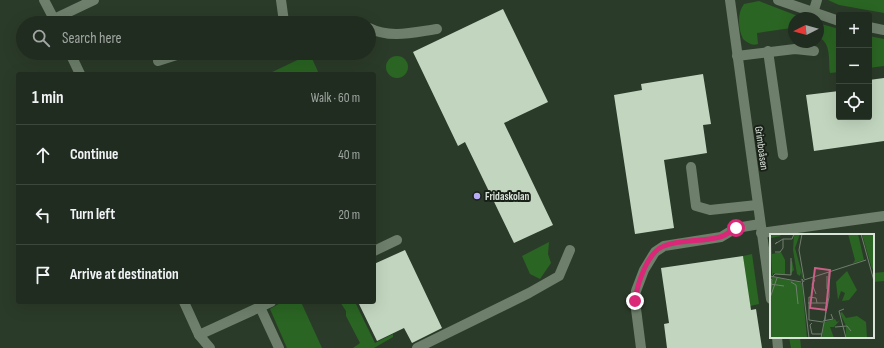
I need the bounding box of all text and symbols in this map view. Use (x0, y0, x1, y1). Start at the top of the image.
north arrow (788, 12, 824, 48)
map controls (836, 12, 872, 120)
button: + (836, 12, 872, 48)
search box (16, 16, 376, 60)
icon: search (30, 27, 52, 49)
text: Search here (62, 29, 122, 48)
button: − (836, 48, 872, 84)
button: locate (836, 84, 872, 120)
text: 1 min (32, 88, 64, 108)
text: Walk · 60 m (311, 90, 360, 106)
street label: Grimboåsen (752, 125, 771, 171)
icon: ahead (32, 144, 54, 166)
text: Continue (70, 145, 119, 164)
text: 40 m (338, 147, 360, 163)
place label: Fridaskolan (485, 190, 530, 203)
marker: Fridaskolan (472, 191, 482, 201)
icon: left (32, 204, 54, 226)
text: Turn left (70, 205, 115, 224)
text: 20 m (338, 207, 360, 223)
route start (727, 219, 745, 237)
inset map (770, 234, 874, 338)
icon: arrive (32, 264, 54, 286)
text: Arrive at destination (70, 265, 179, 284)
route end (626, 292, 644, 310)

